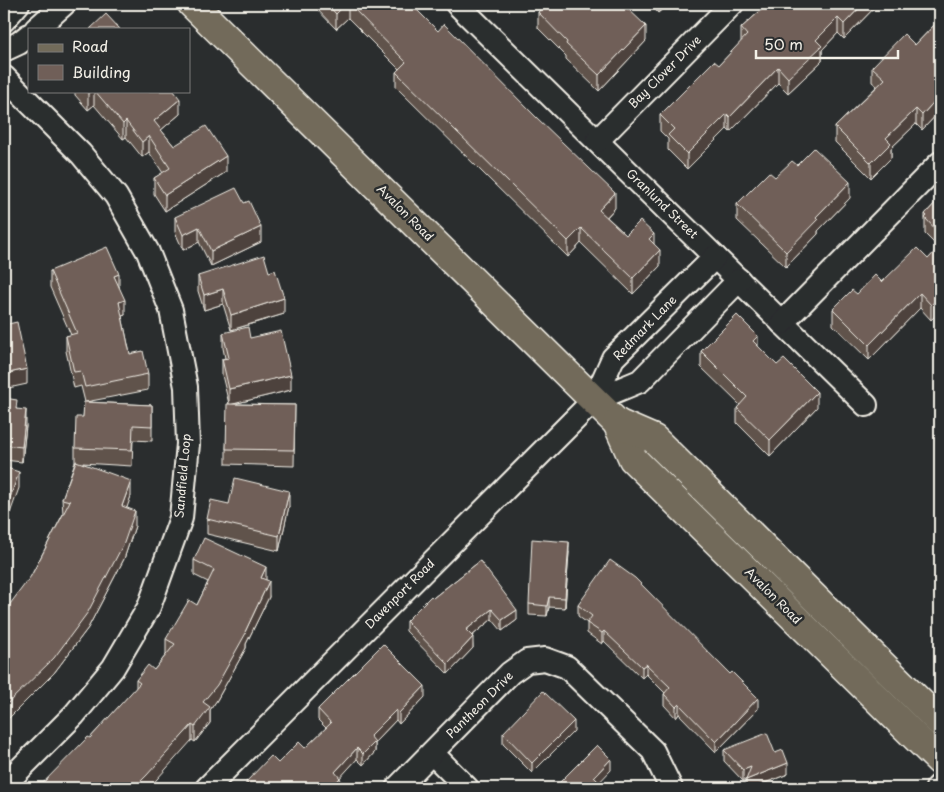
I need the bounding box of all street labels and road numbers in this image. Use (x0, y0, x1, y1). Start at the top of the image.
street label: Bay Clover Drive (624, 31, 705, 112)
street label: Granlund Street (623, 164, 703, 242)
street label: Avalon Road (373, 180, 438, 245)
street label: Redmark Lane (608, 290, 680, 364)
street label: Sandfield Loop (169, 433, 195, 519)
street label: Davenport Road (360, 554, 438, 632)
street label: Avalon Road (741, 563, 806, 628)
street label: Pantheon Drive (442, 667, 517, 742)

